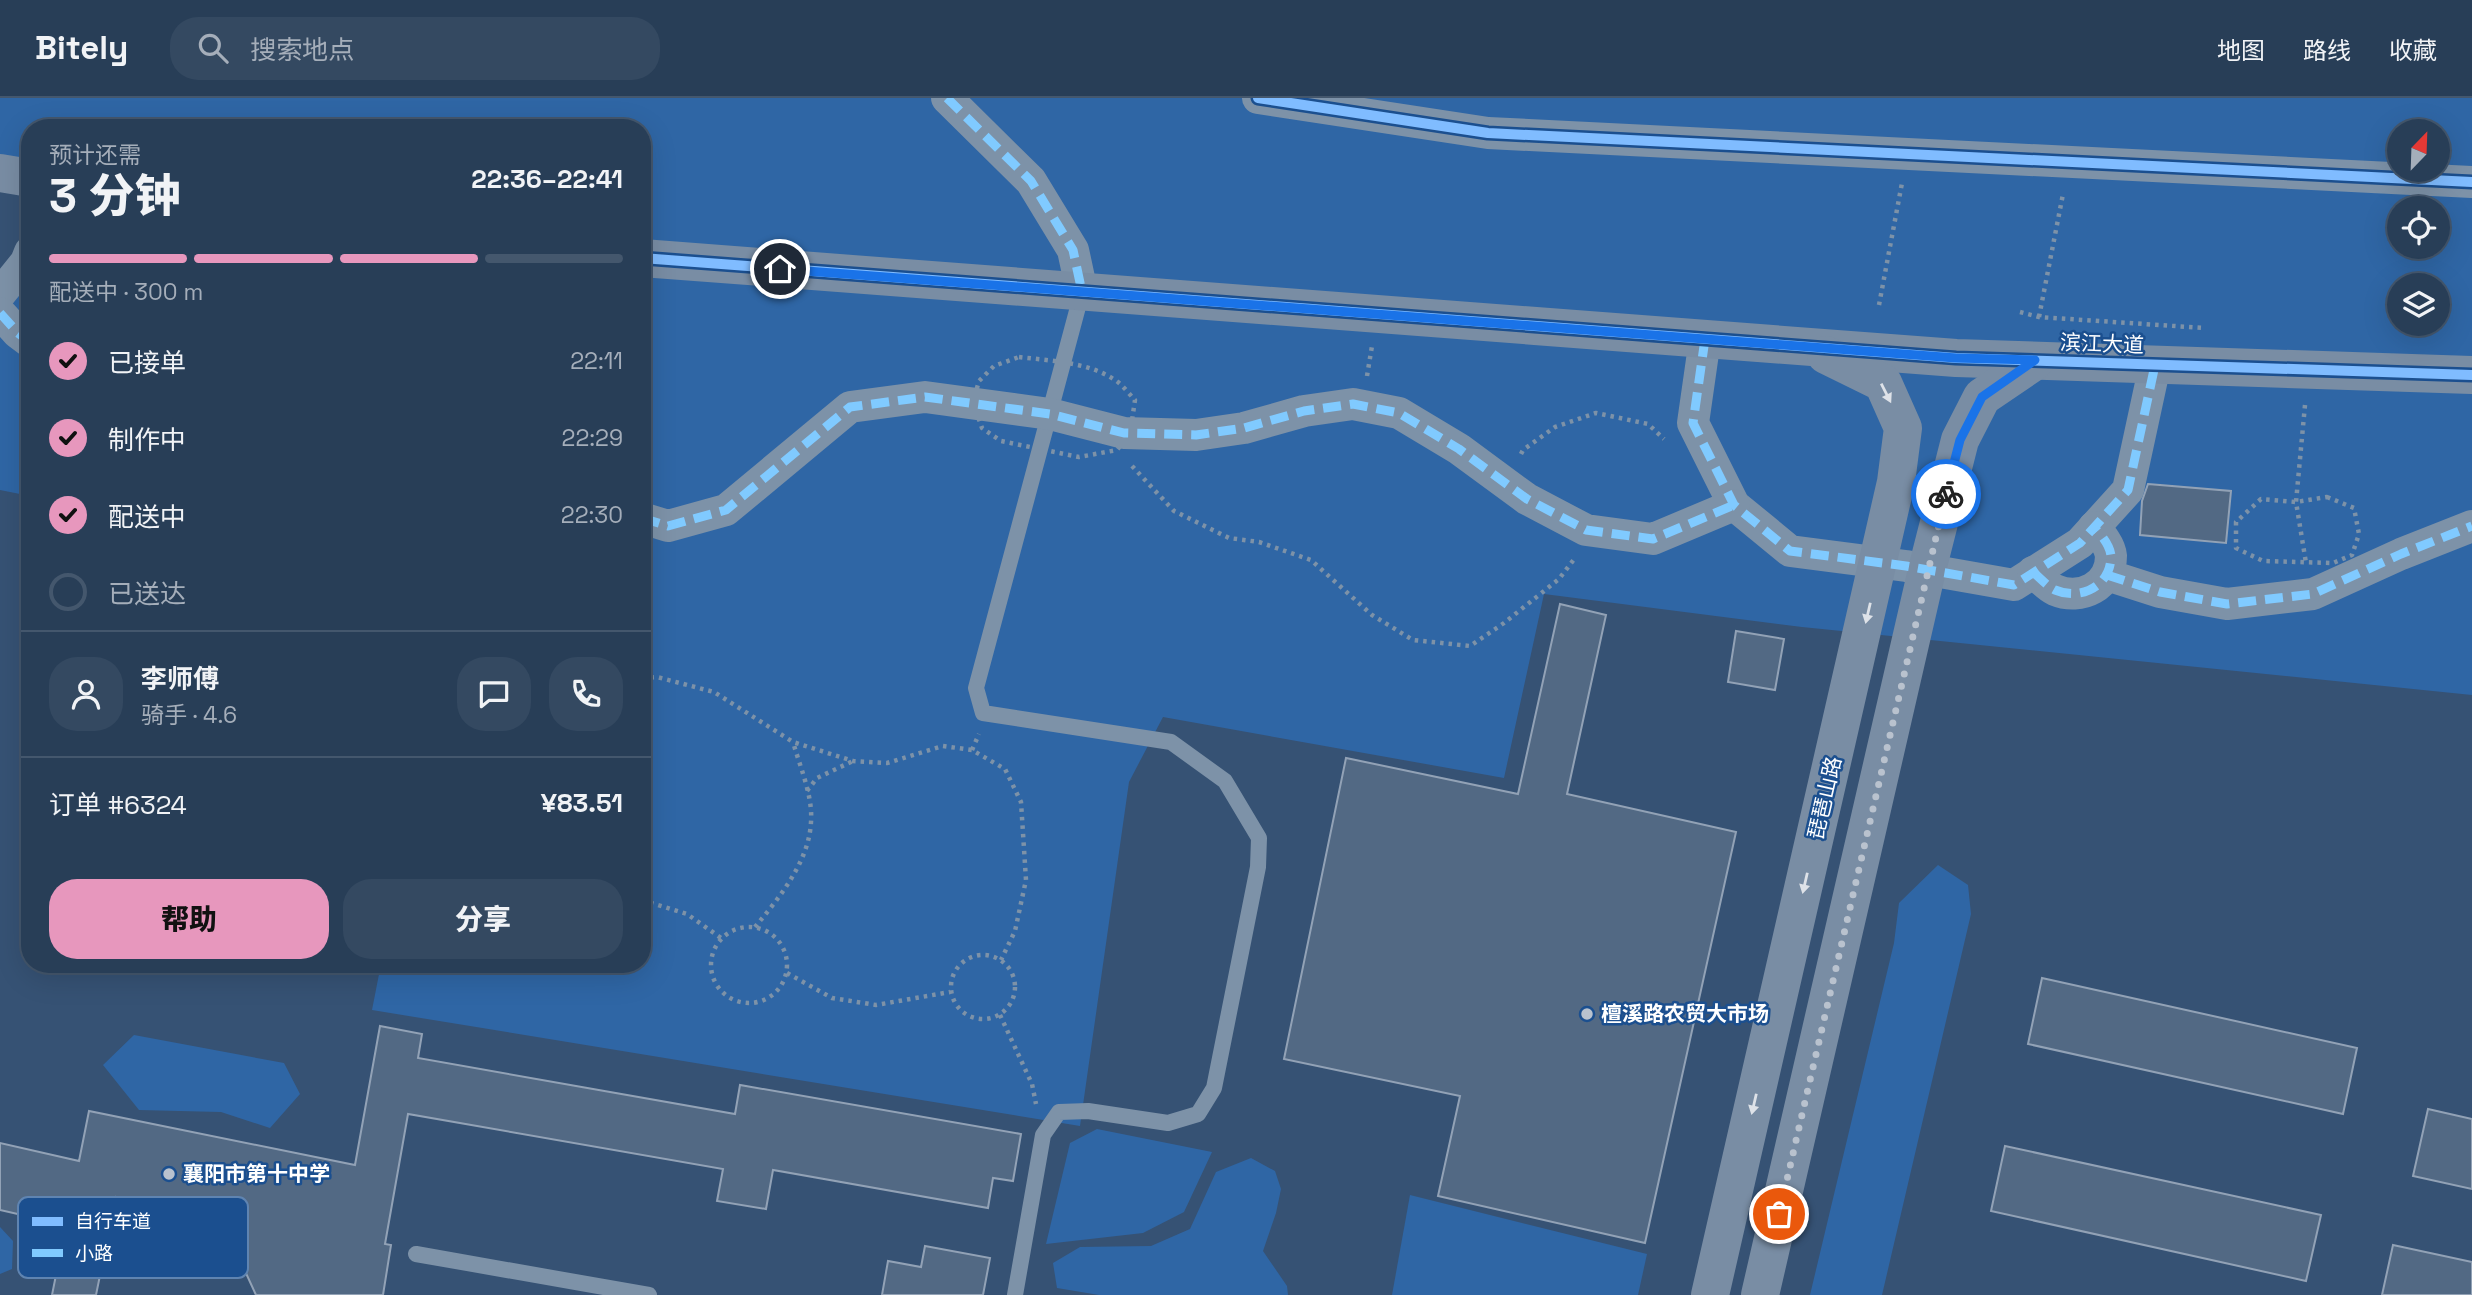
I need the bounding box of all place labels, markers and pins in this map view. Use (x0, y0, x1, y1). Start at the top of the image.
pin (750, 239, 810, 299)
place label: 檀溪路农贸大市场 (1601, 1000, 1769, 1027)
marker: 檀溪路农贸大市场 (1579, 1006, 1595, 1022)
place label: 襄阳市第十中学 (183, 1160, 330, 1187)
marker: 襄阳市第十中学 (161, 1166, 177, 1182)
pin (1749, 1184, 1809, 1244)

